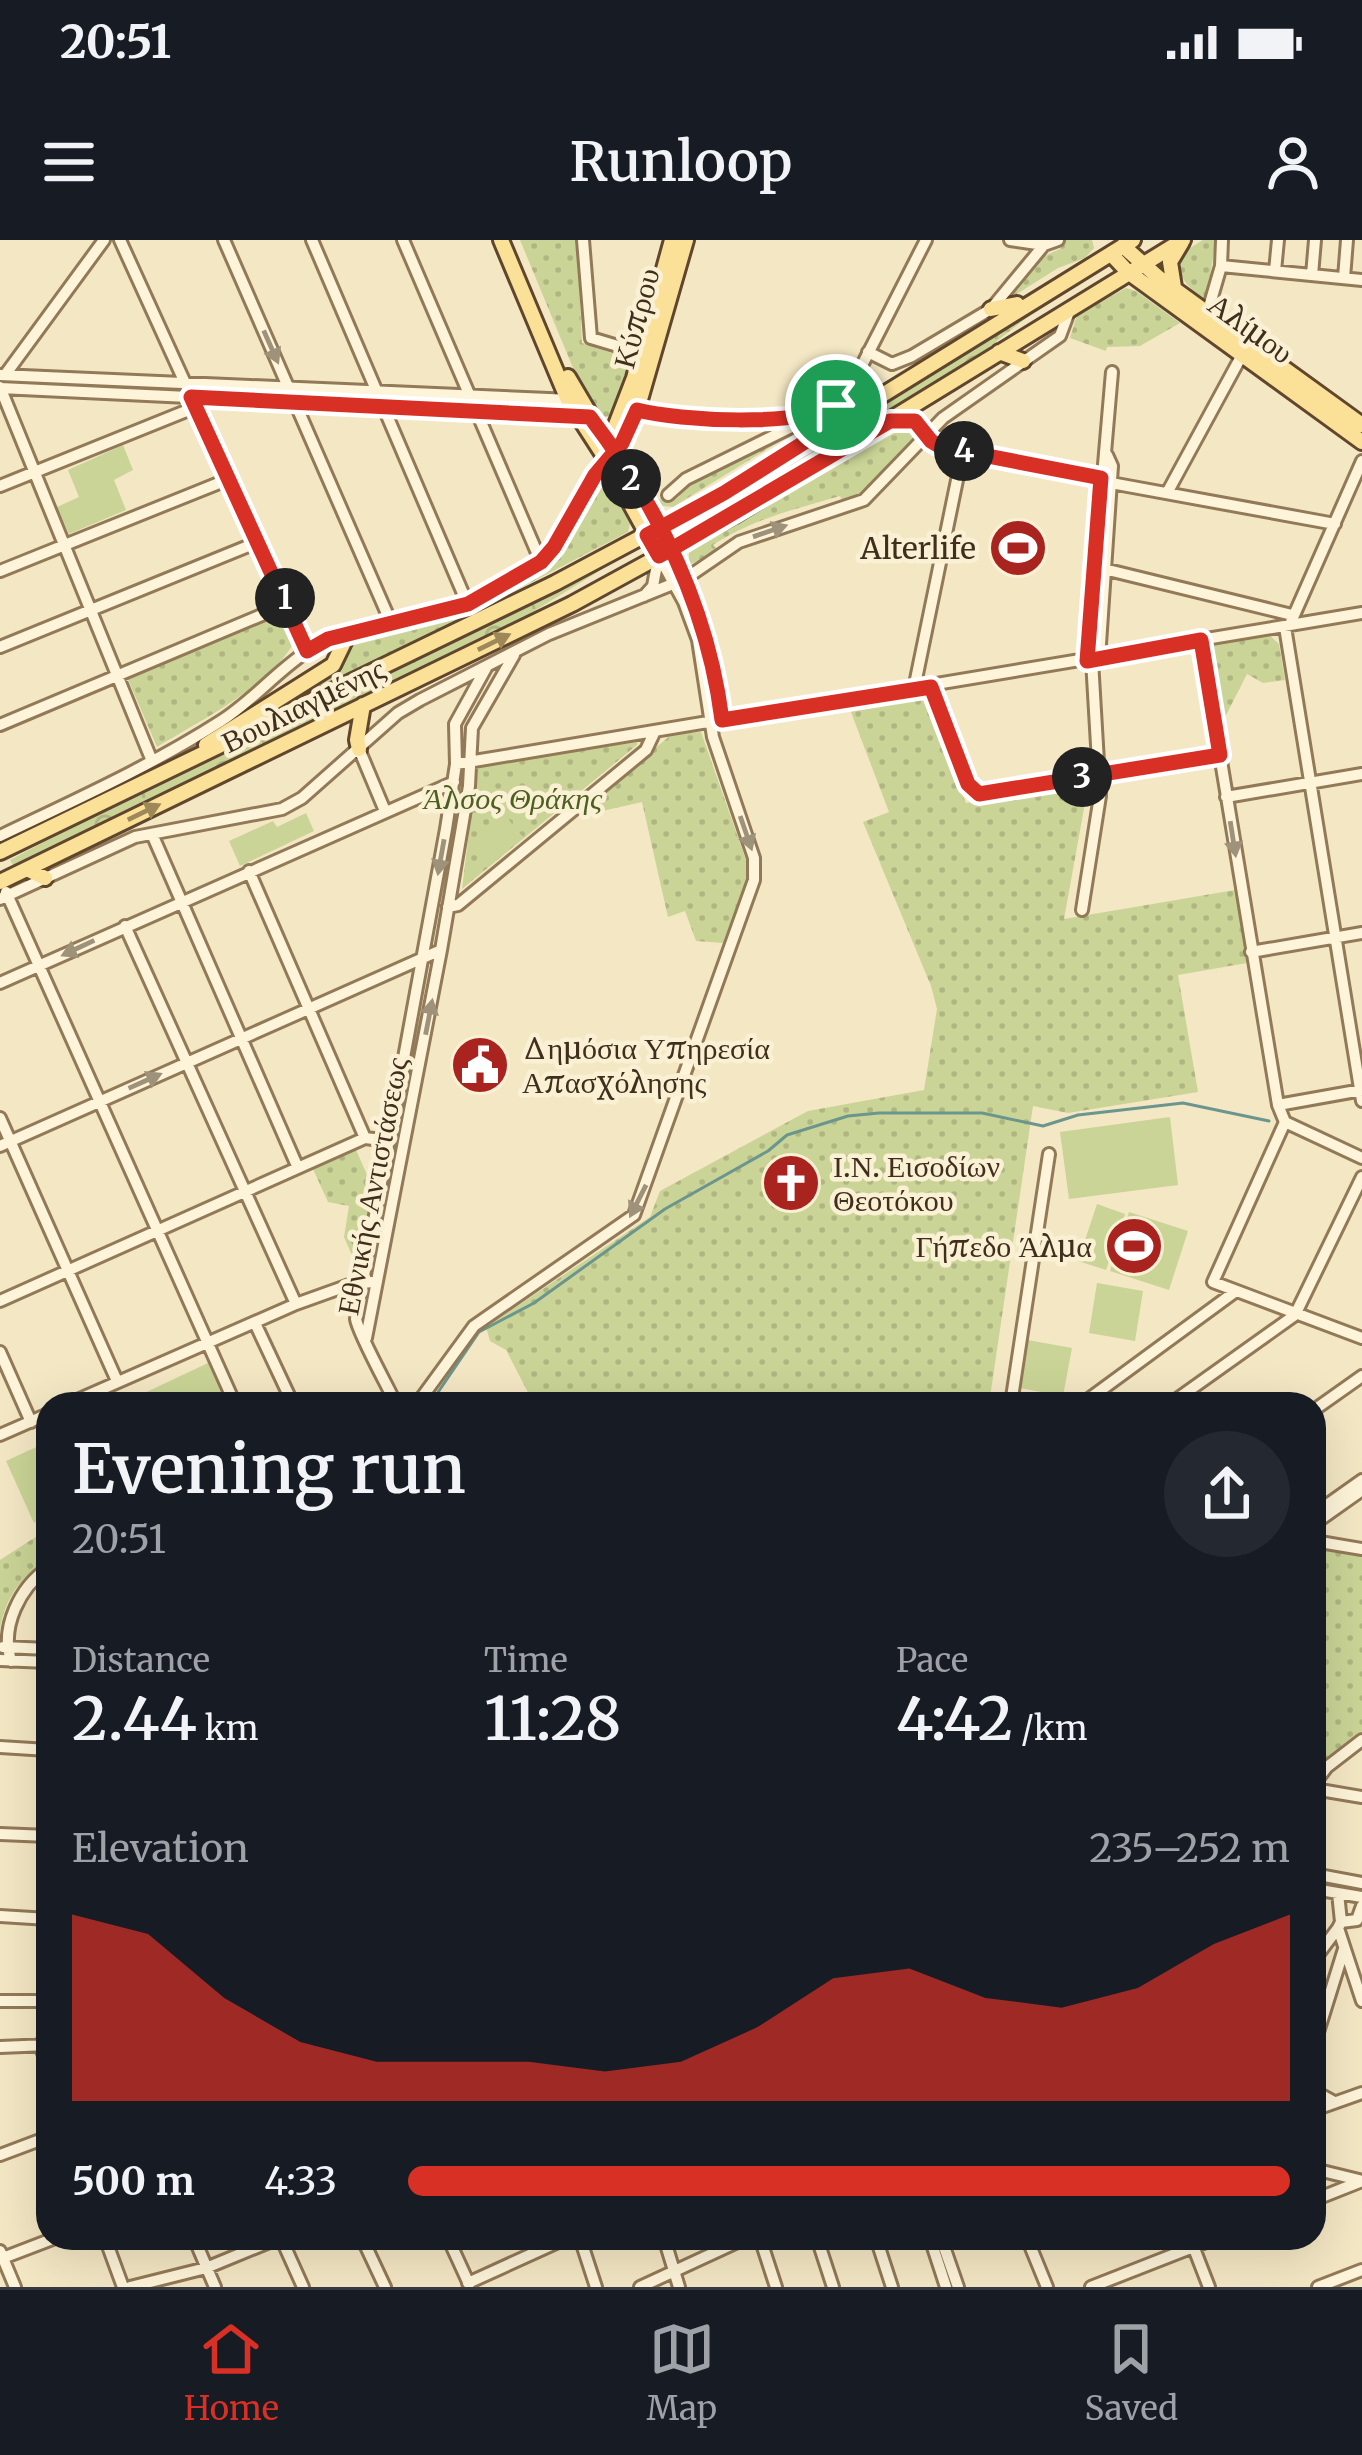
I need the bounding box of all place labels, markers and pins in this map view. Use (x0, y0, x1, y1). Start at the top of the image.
pin (785, 354, 887, 456)
pin: 4 (934, 421, 994, 481)
pin: 2 (601, 449, 661, 509)
sports icon: Alterlife (987, 517, 1049, 579)
place label: Alterlife (859, 529, 976, 567)
pin: 1 (255, 568, 315, 628)
pin: 3 (1052, 747, 1112, 807)
place label: Δημόσια Υπηρεσία Απασχόλησης (522, 1029, 770, 1101)
public building icon: Δημόσια Υπηρεσία Απασχόλησης (449, 1034, 511, 1096)
place label: Ι.Ν. Εισοδίων Θεοτόκου (833, 1147, 1000, 1219)
church icon: Ι.Ν. Εισοδίων Θεοτόκου (760, 1152, 822, 1214)
sports icon: Γήπεδο Άλμα (1103, 1215, 1165, 1277)
place label: Γήπεδο Άλμα (915, 1227, 1092, 1265)

